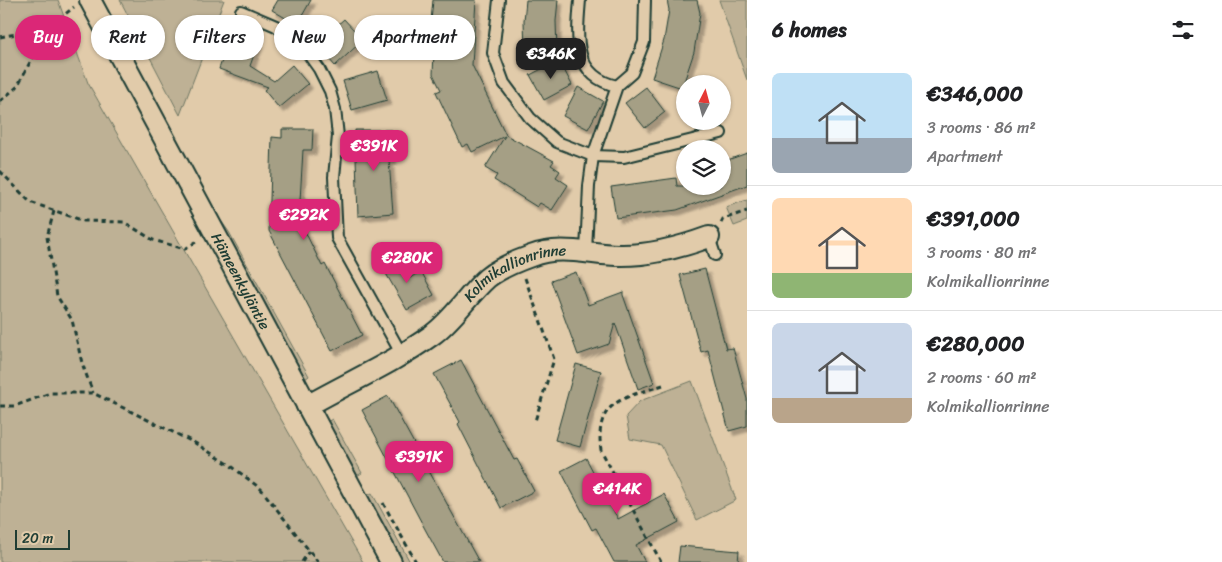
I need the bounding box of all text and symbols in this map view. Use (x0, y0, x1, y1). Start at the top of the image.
text: 6 homes (772, 11, 847, 49)
chip: Buy (15, 15, 81, 60)
chip: Rent (91, 15, 165, 60)
chip: Filters (175, 15, 264, 60)
chip: New (274, 15, 344, 60)
chip: Apartment (354, 15, 475, 60)
icon: filters (1169, 16, 1197, 44)
pin: €346K (516, 38, 586, 80)
text: €346K (527, 39, 575, 68)
north arrow (676, 75, 731, 130)
map controls (676, 75, 731, 195)
text: €346,000 (927, 75, 1023, 113)
icon: home (812, 93, 872, 153)
text: 3 rooms · 86 m² (927, 113, 1036, 142)
pin: €391K (339, 130, 409, 172)
text: €391K (351, 131, 397, 160)
button: layers (676, 140, 731, 195)
text: Apartment (927, 142, 1003, 171)
pin: €292K (269, 198, 339, 241)
text: €292K (280, 200, 328, 229)
text: €391,000 (927, 200, 1020, 238)
icon: home (812, 218, 872, 278)
street label: Hämeenkyläntie (204, 228, 278, 335)
street label: Kolmikallionrinne (457, 238, 567, 308)
text: 3 rooms · 80 m² (927, 238, 1037, 267)
pin: €280K (372, 242, 442, 284)
text: €280K (382, 243, 432, 272)
text: Kolmikallionrinne (927, 267, 1050, 296)
text: €280,000 (927, 325, 1024, 363)
icon: home (812, 343, 872, 403)
text: 2 rooms · 60 m² (927, 363, 1037, 392)
text: Kolmikallionrinne (927, 392, 1050, 421)
pin: €391K (384, 440, 454, 483)
text: €391K (396, 442, 442, 471)
pin: €414K (582, 472, 652, 515)
text: €414K (593, 474, 641, 503)
text: 20 m (22, 526, 53, 551)
scale bar (15, 527, 70, 550)

